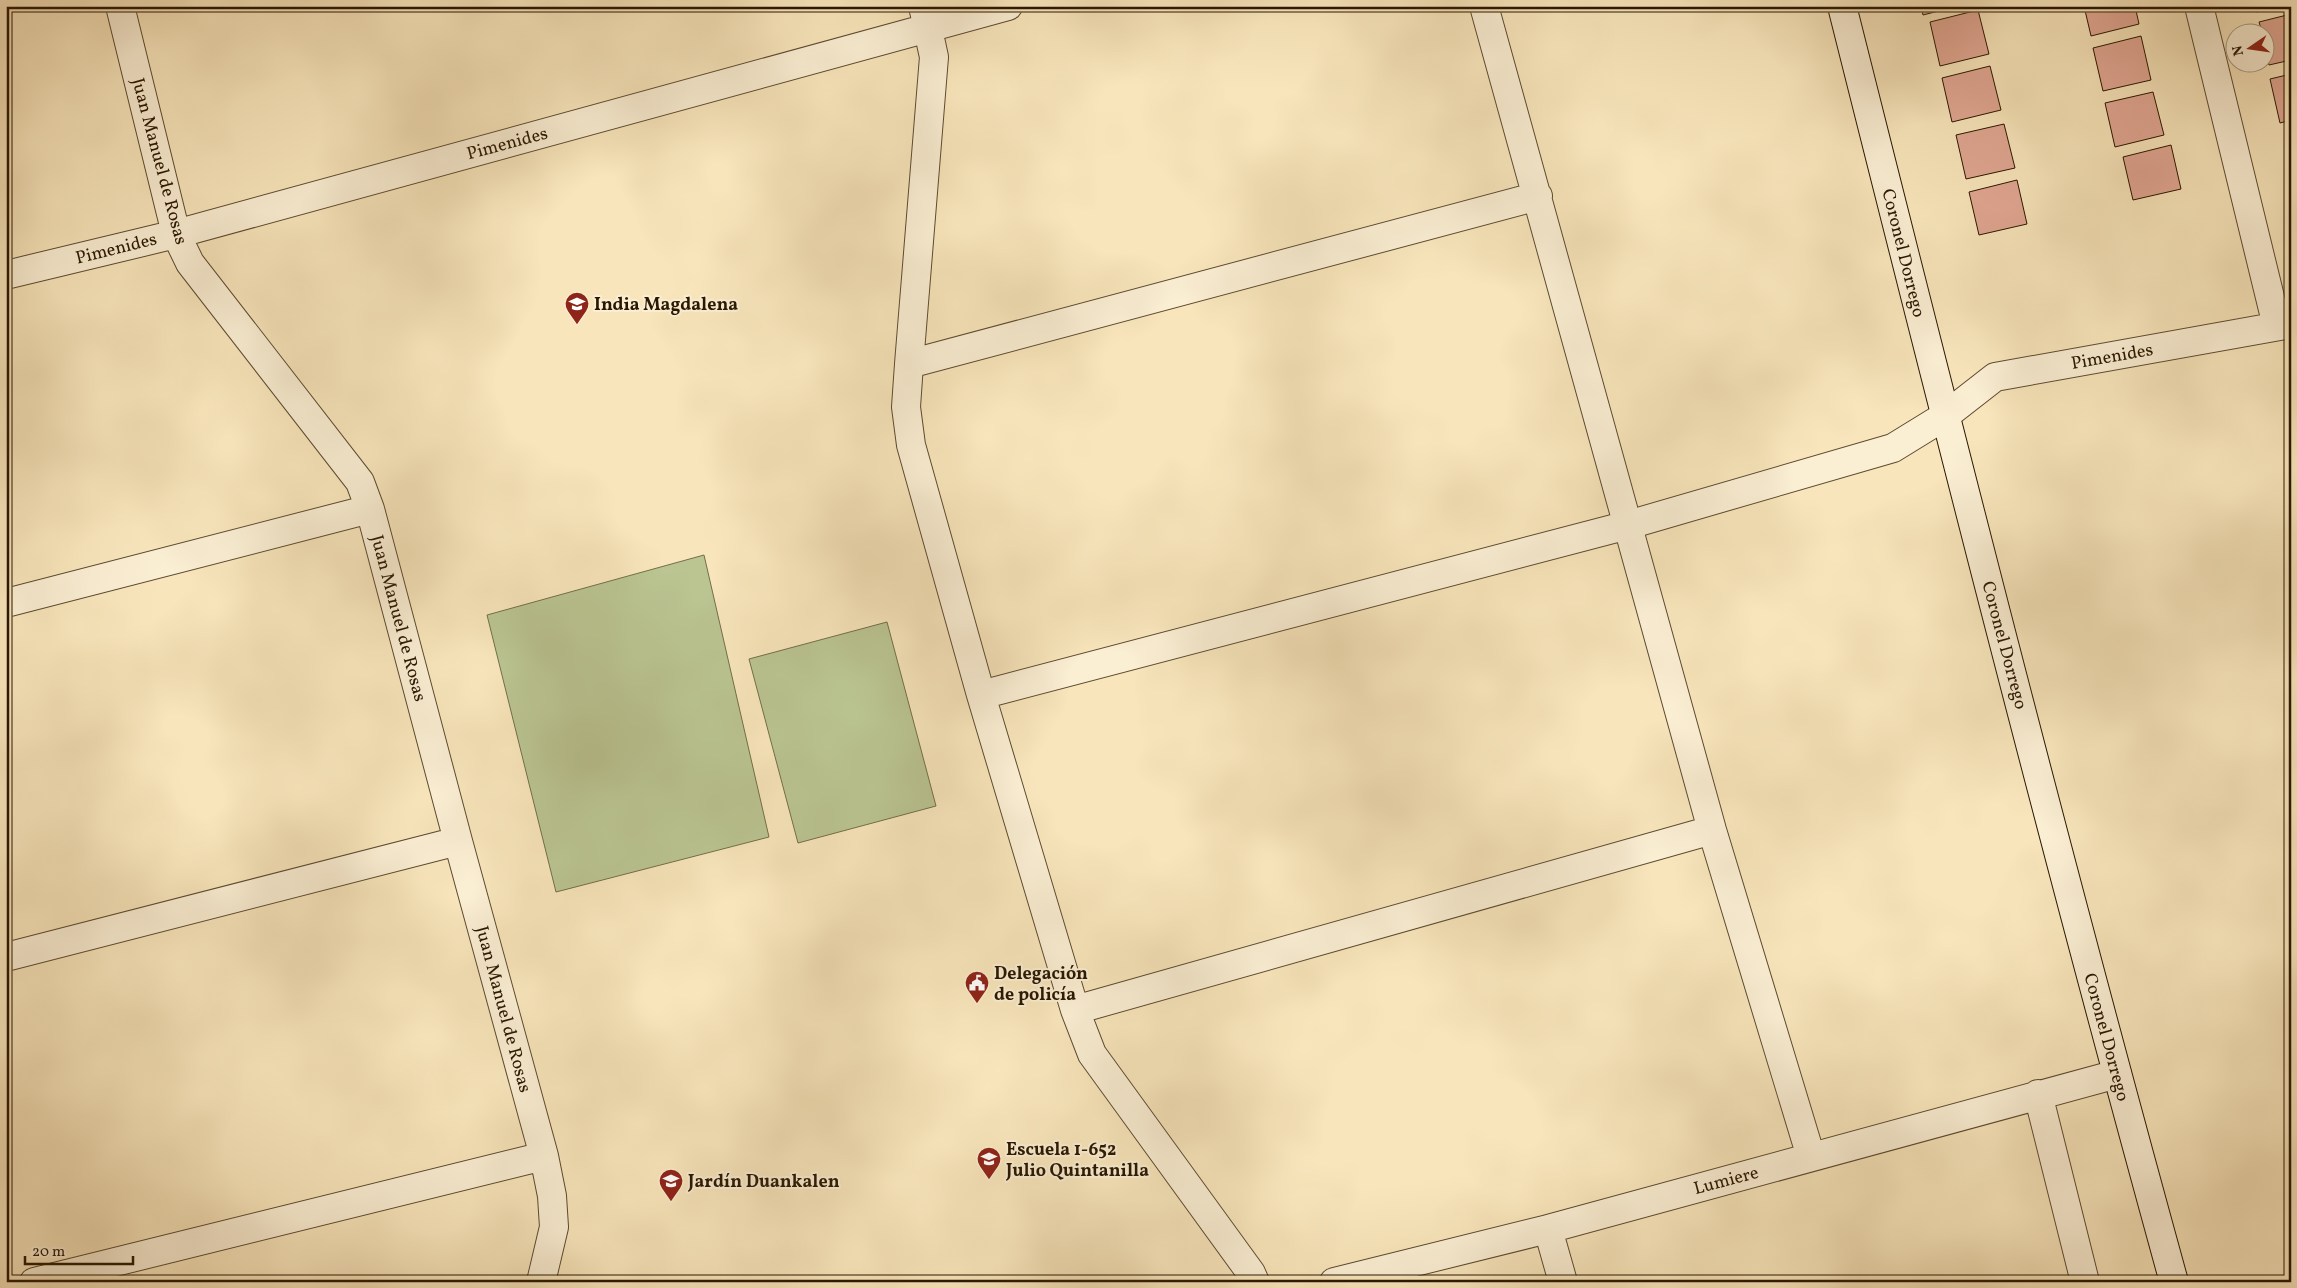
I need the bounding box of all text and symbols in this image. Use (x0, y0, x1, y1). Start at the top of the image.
north arrow (2224, 22, 2274, 72)
text: N (2228, 43, 2249, 58)
street label: Juan Manuel de Rosas (124, 75, 193, 248)
street label: Pimenides (464, 122, 551, 167)
street label: Coronel Dorrego (1874, 186, 1931, 320)
street label: Pimenides (73, 227, 160, 272)
school or university icon: India Magdalena (564, 291, 590, 325)
place label: India Magdalena (594, 293, 738, 318)
street label: Pimenides (2069, 338, 2155, 377)
street label: Juan Manuel de Rosas (363, 532, 432, 705)
street label: Coronel Dorrego (1974, 578, 2033, 712)
street label: Juan Manuel de Rosas (468, 923, 537, 1096)
place label: Delegación de policía (994, 962, 1088, 1008)
public building icon: Delegación de policía (964, 970, 990, 1004)
street label: Coronel Dorrego (2076, 970, 2135, 1104)
place label: Escuela 1-652 Julio Quintanilla (1005, 1138, 1149, 1184)
school or university icon: Escuela 1-652 Julio Quintanilla (976, 1146, 1002, 1180)
street label: Lumiere (1691, 1161, 1762, 1202)
school or university icon: Jardín Duankalen (658, 1168, 684, 1202)
place label: Jardín Duankalen (687, 1170, 840, 1195)
scale bar (25, 1233, 132, 1265)
text: 20 m (32, 1242, 65, 1263)

